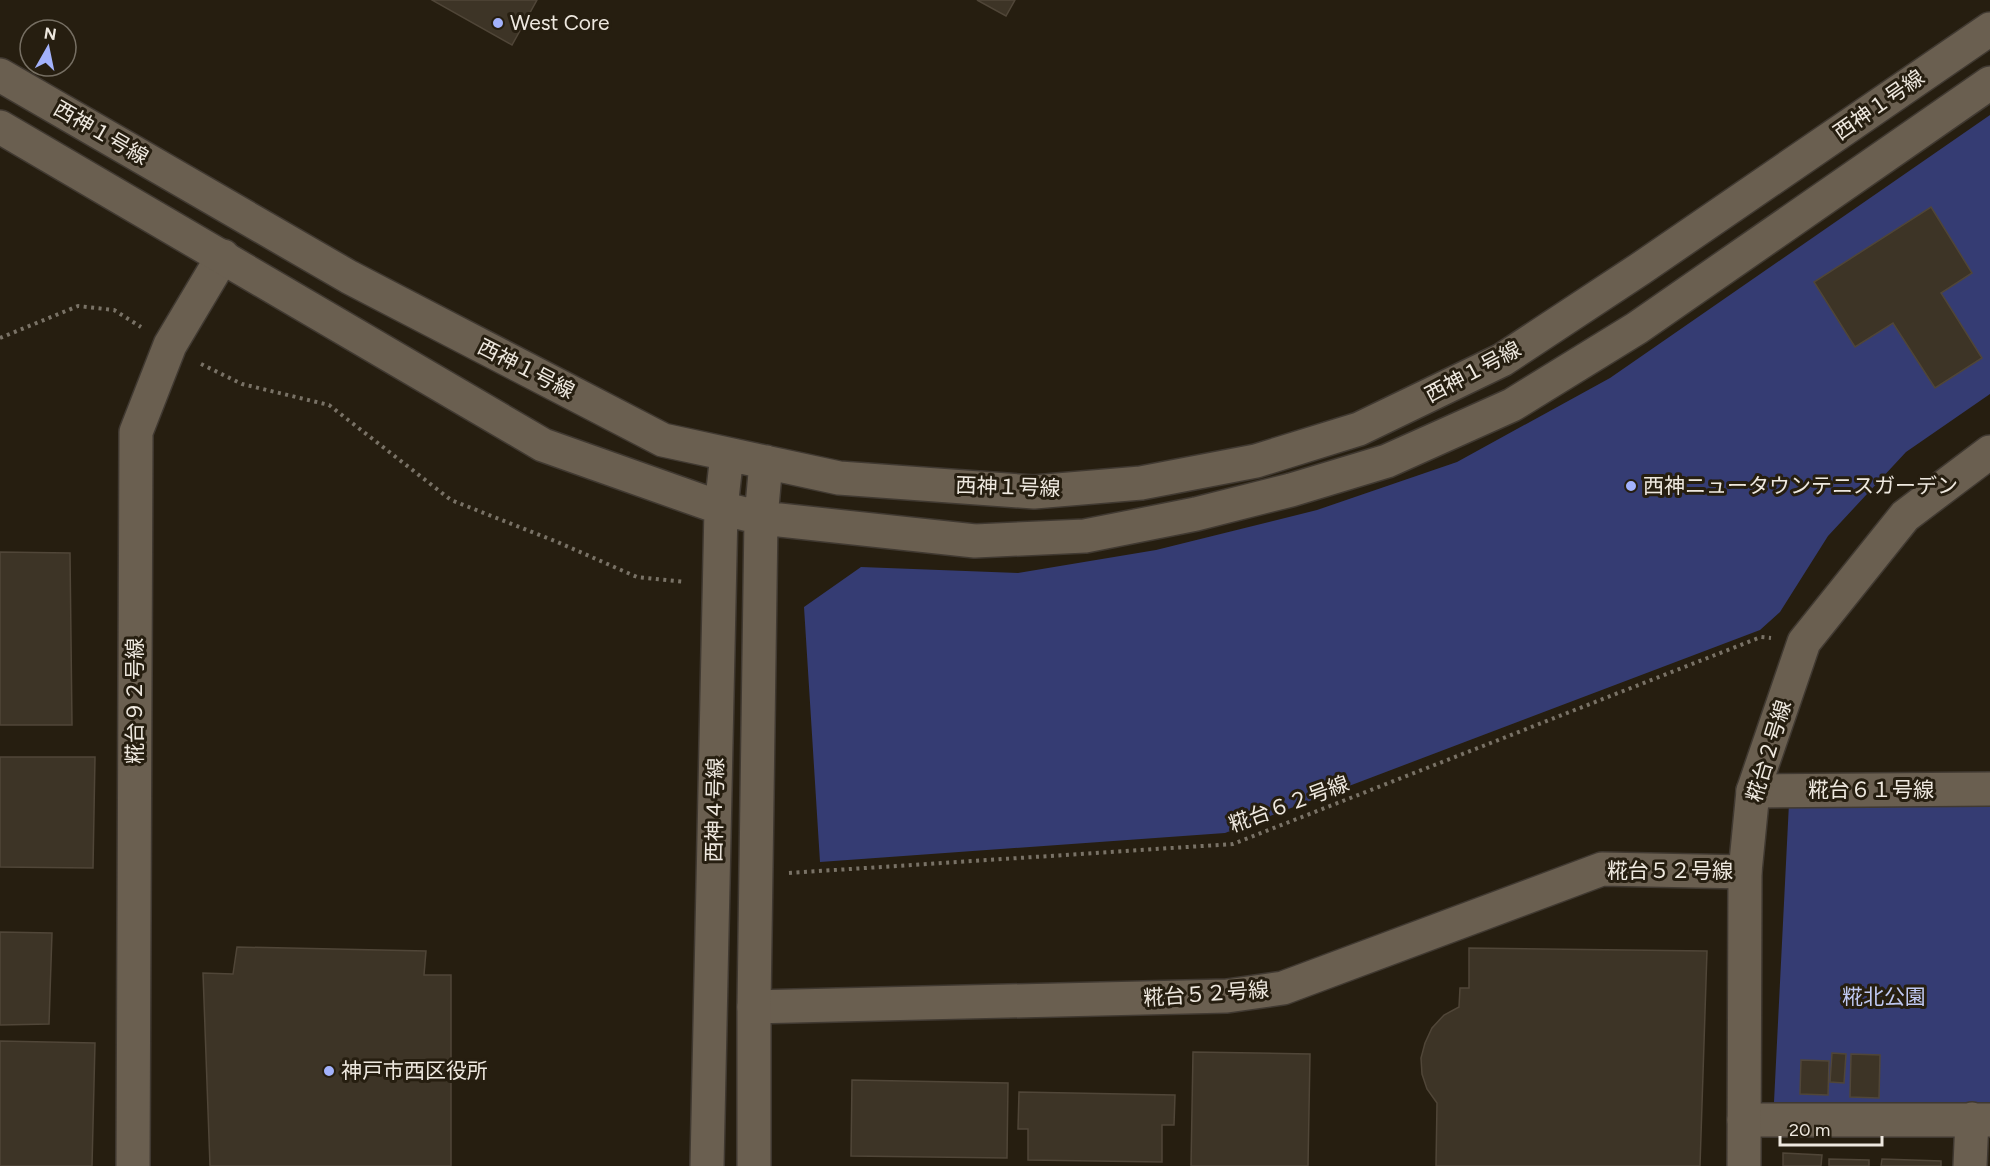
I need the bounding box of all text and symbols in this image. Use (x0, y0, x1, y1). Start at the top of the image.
place label: West Core (510, 10, 610, 35)
marker: West Core (491, 16, 505, 30)
north arrow (18, 18, 78, 78)
text: N (43, 23, 58, 44)
street label: 西神１号線 (1829, 64, 1929, 145)
street label: 西神１号線 (50, 95, 153, 170)
street label: 西神１号線 (474, 334, 579, 404)
street label: 西神１号線 (1421, 336, 1525, 407)
street label: 西神１号線 (955, 472, 1061, 501)
place label: 西神ニュータウンテニスガーデン (1643, 473, 1958, 498)
marker: 西神ニュータウンテニスガーデン (1624, 479, 1638, 493)
street label: 糀台９２号線 (122, 638, 147, 764)
street label: 糀台２号線 (1741, 697, 1796, 805)
street label: 西神４号線 (701, 757, 728, 863)
street label: 糀台６２号線 (1225, 770, 1352, 837)
street label: 糀台６１号線 (1808, 777, 1934, 802)
street label: 糀台５２号線 (1607, 858, 1733, 883)
street label: 糀台５２号線 (1142, 977, 1270, 1010)
park label: 糀北公園 (1842, 984, 1926, 1009)
place label: 神戸市西区役所 (341, 1058, 488, 1083)
marker: 神戸市西区役所 (322, 1064, 336, 1078)
scale bar (1780, 1109, 1882, 1147)
text: 20 m (1789, 1119, 1830, 1141)

